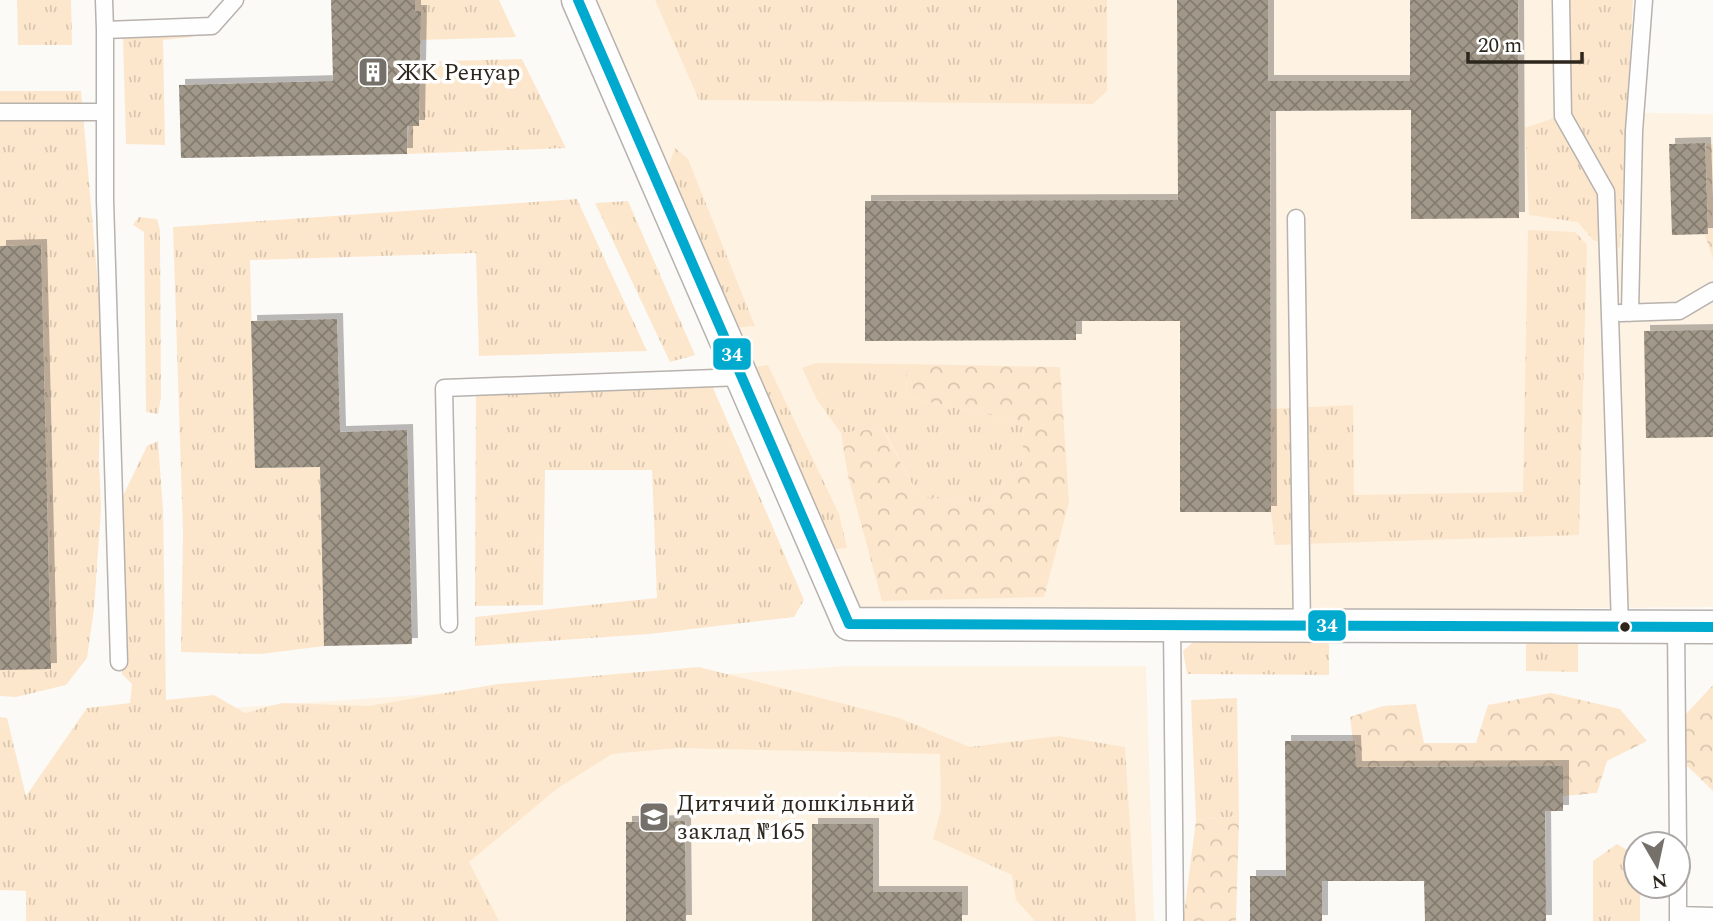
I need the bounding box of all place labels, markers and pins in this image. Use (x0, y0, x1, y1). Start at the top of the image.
building icon: ЖК Ренуар (356, 55, 390, 89)
place label: ЖК Ренуар (396, 55, 520, 91)
unlabelled marker (1618, 620, 1632, 634)
place label: Дитячий дошкільний заклад №165 (677, 786, 915, 850)
school or university icon: Дитячий дошкільний заклад №165 (637, 800, 671, 834)

